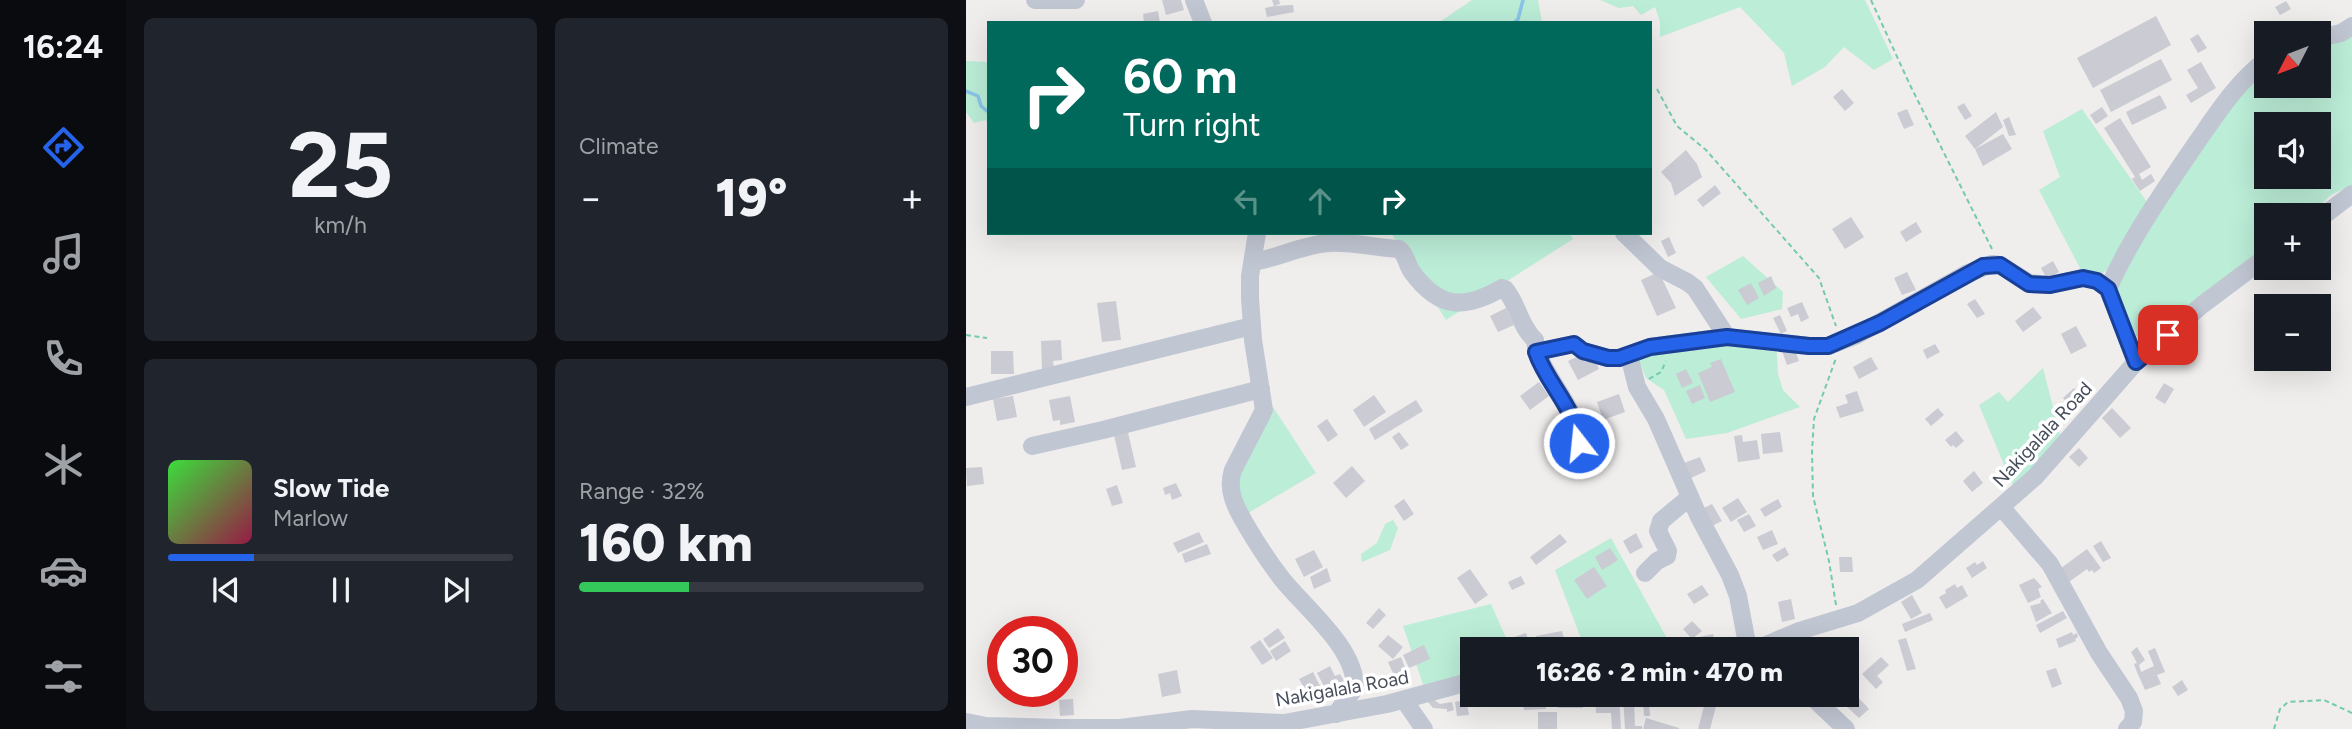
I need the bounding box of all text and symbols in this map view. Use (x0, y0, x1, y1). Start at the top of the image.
north arrow (2254, 21, 2331, 98)
map controls (2254, 21, 2331, 371)
text: 16:24 (23, 28, 103, 66)
text: 60 m (1123, 46, 1238, 105)
icon: right (1008, 49, 1099, 140)
text: Turn right (1123, 106, 1261, 144)
text: 25 (288, 111, 393, 220)
button: sound (2254, 112, 2331, 189)
icon: directions (39, 123, 88, 172)
text: Climate (579, 132, 658, 160)
text: 19° (715, 167, 788, 229)
text: − (579, 175, 603, 221)
text: + (900, 175, 924, 221)
icon: left (1228, 182, 1266, 220)
icon: ahead (1301, 182, 1339, 220)
icon: right (1374, 182, 1412, 220)
button: + (2254, 203, 2331, 280)
text: km/h (314, 211, 367, 239)
icon: music (39, 229, 88, 278)
button: − (2254, 294, 2331, 371)
pin (2138, 305, 2198, 365)
icon: arrive (2149, 316, 2187, 354)
icon: phone (39, 334, 88, 383)
street label: Nakigalala Road (1988, 377, 2097, 492)
position arrow (1542, 406, 1616, 480)
icon: climate (39, 440, 88, 489)
text: Slow Tide (273, 472, 389, 504)
text: Range · 32% (579, 477, 705, 505)
text: Marlow (273, 504, 348, 532)
text: 160 km (579, 512, 753, 574)
icon: car (39, 546, 88, 595)
icon: previous (207, 571, 245, 609)
icon: pause (322, 571, 360, 609)
icon: next (437, 571, 475, 609)
speed limit sign: 30 (987, 616, 1078, 707)
icon: filters (39, 652, 88, 701)
text: 16:26 · 2 min · 470 m (1536, 656, 1783, 688)
street label: Nakigalala Road (1274, 665, 1411, 712)

